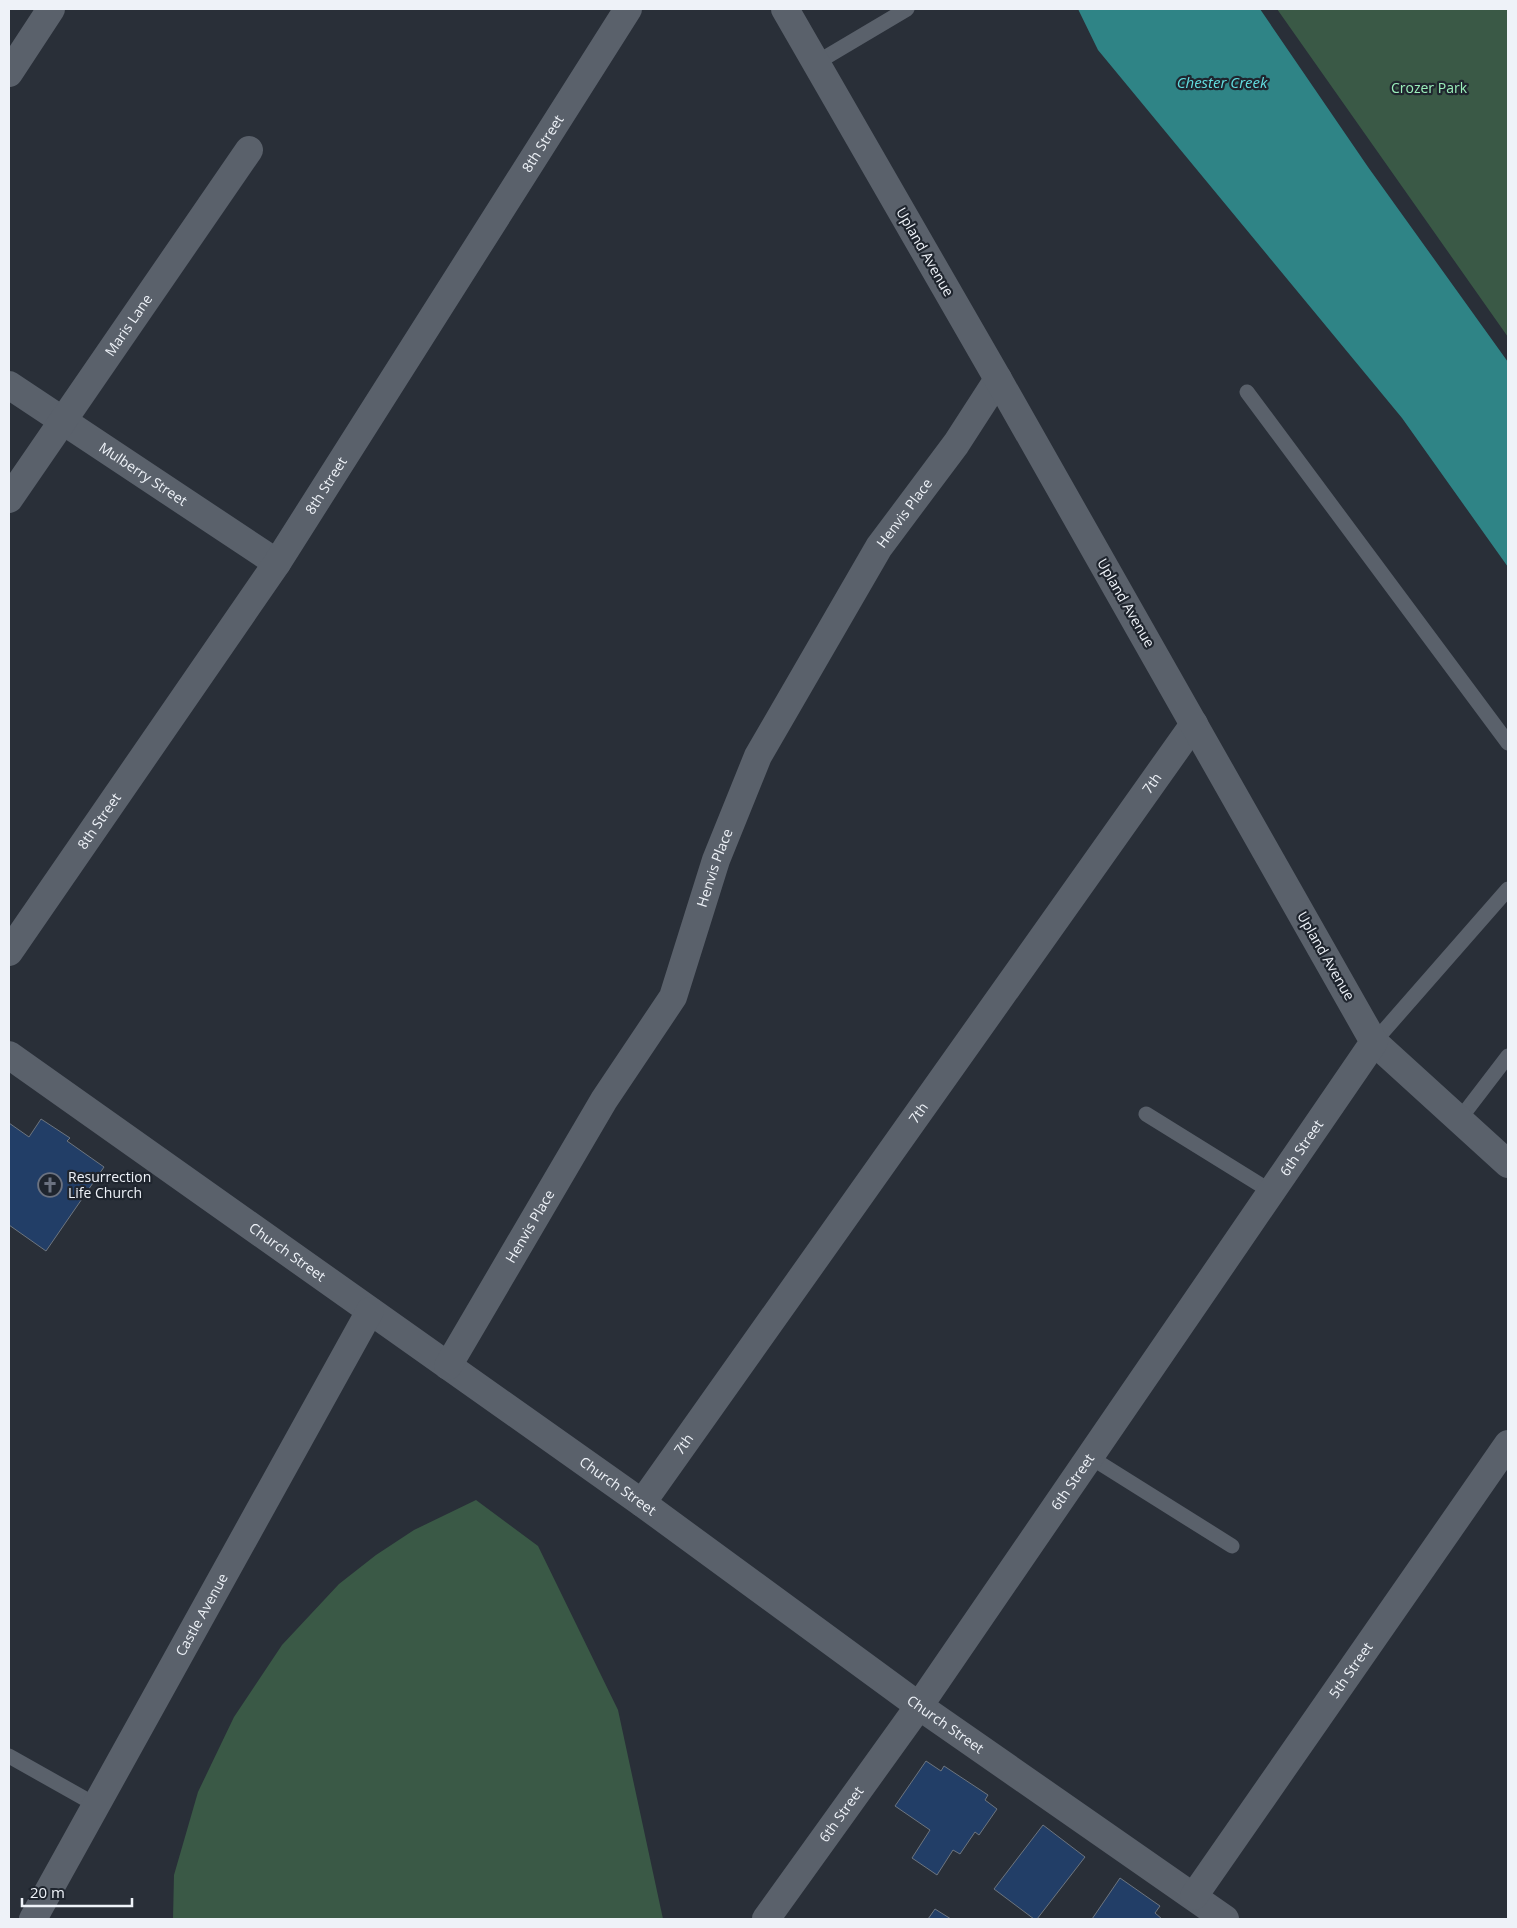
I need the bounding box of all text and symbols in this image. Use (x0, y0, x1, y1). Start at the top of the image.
water label: Chester Creek (1177, 72, 1268, 92)
park label: Crozer Park (1391, 78, 1468, 97)
street label: 8th Street (517, 111, 568, 176)
street label: Upland Avenue (892, 204, 959, 300)
street label: Maris Lane (100, 290, 156, 360)
street label: Mulberry Street (95, 437, 191, 510)
street label: 8th Street (300, 453, 351, 518)
street label: Henvis Place (872, 474, 936, 551)
street label: Upland Avenue (1093, 555, 1160, 651)
street label: 7th (1138, 769, 1166, 797)
street label: 8th Street (73, 789, 125, 853)
street label: Henvis Place (692, 825, 737, 909)
street label: Upland Avenue (1293, 908, 1360, 1004)
street label: 7th (904, 1098, 932, 1127)
street label: 6th Street (1275, 1116, 1327, 1179)
place label: Resurrection Life Church (68, 1167, 151, 1202)
church icon: Resurrection Life Church (37, 1172, 63, 1198)
street label: Henvis Place (501, 1186, 559, 1266)
street label: Church Street (245, 1218, 330, 1285)
street label: 7th (669, 1430, 697, 1458)
street label: 6th Street (1046, 1450, 1098, 1513)
street label: Church Street (576, 1452, 660, 1519)
street label: Castle Avenue (171, 1569, 232, 1659)
street label: 5th Street (1324, 1638, 1377, 1702)
street label: Church Street (903, 1690, 988, 1757)
street label: 6th Street (814, 1782, 867, 1846)
scale bar (22, 1876, 132, 1908)
text: 20 m (30, 1882, 65, 1902)

